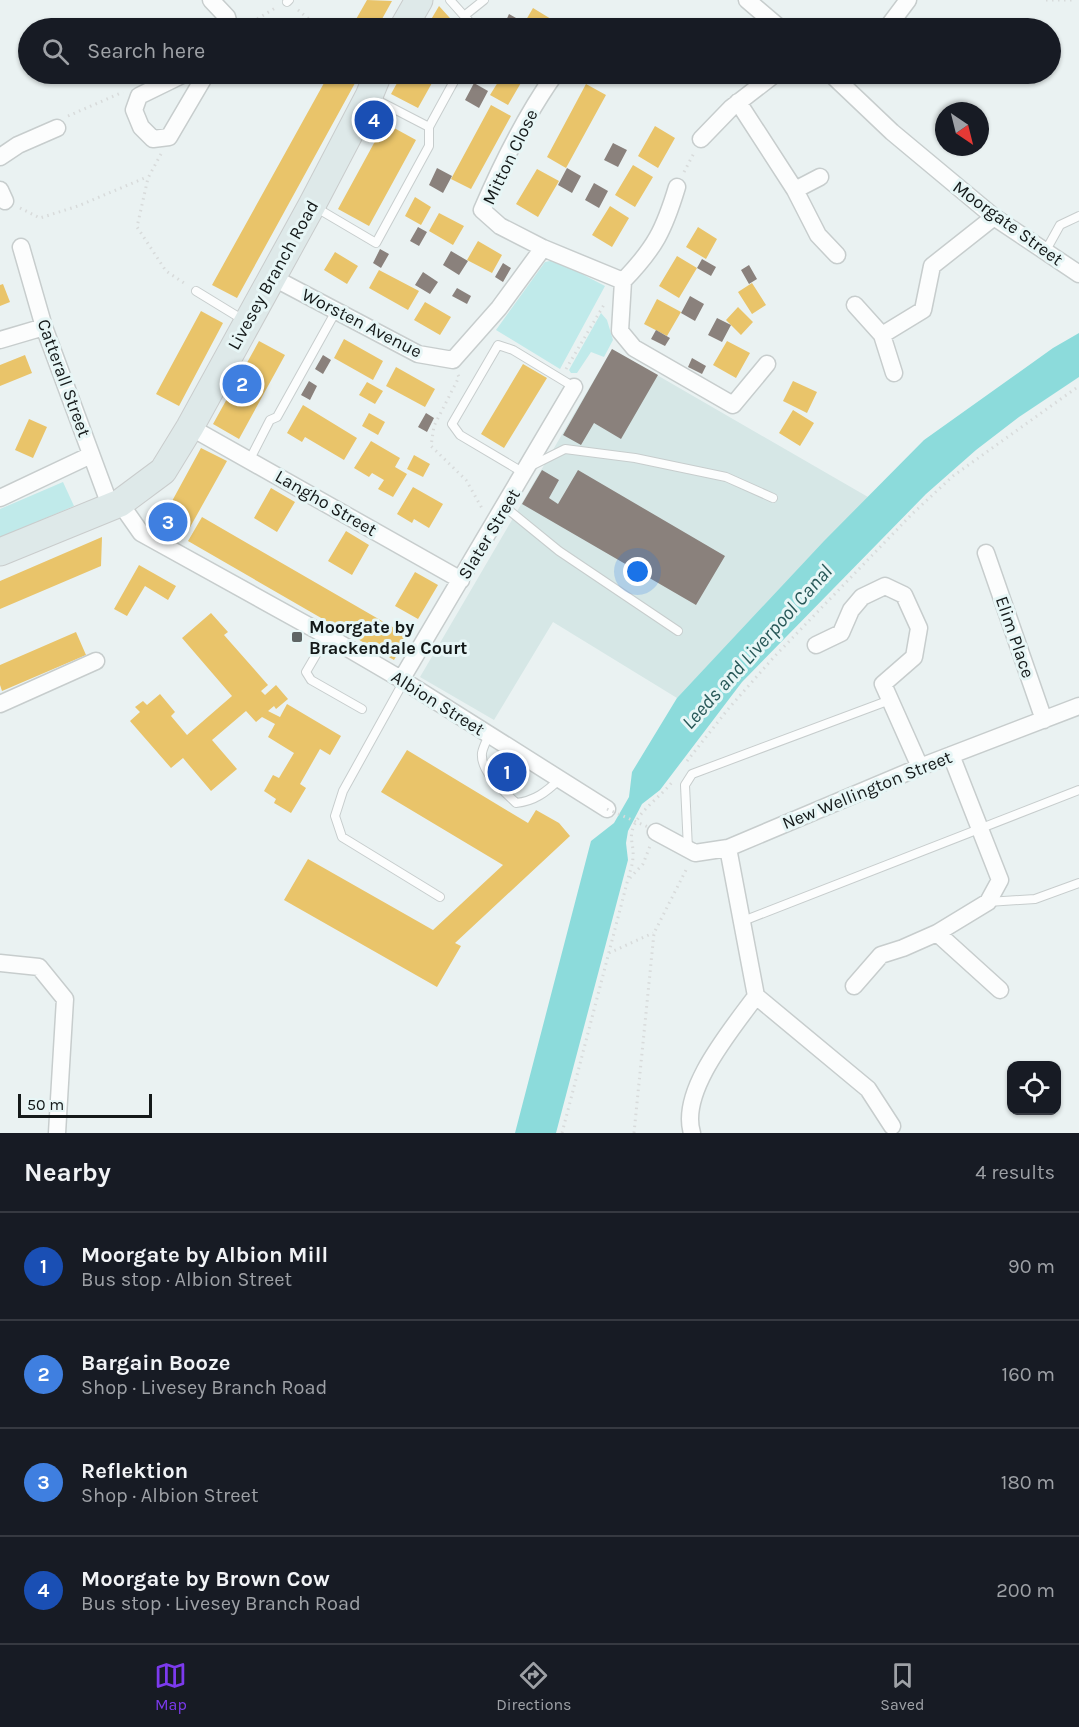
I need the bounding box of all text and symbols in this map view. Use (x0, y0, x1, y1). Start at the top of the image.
search box (18, 18, 1061, 84)
icon: search (39, 35, 72, 68)
text: Search here (87, 38, 205, 64)
pin: 4 (354, 98, 394, 142)
north arrow (935, 102, 989, 156)
street label: Mitton Close (477, 106, 543, 208)
street label: Moorgate Street (949, 176, 1068, 271)
street label: Livesey Branch Road (223, 196, 323, 354)
street label: Worsten Avenue (298, 283, 426, 363)
street label: Catterall Street (32, 316, 96, 440)
pin: 2 (222, 362, 262, 406)
street label: Langho Street (271, 465, 381, 541)
street label: Slater Street (453, 484, 525, 583)
pin: 3 (148, 500, 188, 544)
your location (623, 557, 652, 586)
water label: Leeds and Liverpool Canal (677, 560, 837, 734)
street label: Elim Place (991, 593, 1039, 681)
place label: Moorgate by Brackendale Court (309, 616, 467, 659)
marker: Moorgate by Brackendale Court (290, 630, 304, 644)
street label: Albion Street (387, 666, 489, 740)
street label: New Wellington Street (779, 746, 955, 834)
pin: 1 (488, 750, 526, 794)
map controls (1007, 1061, 1061, 1115)
button: locate (1007, 1061, 1061, 1115)
scale bar (18, 1091, 152, 1118)
text: 50 m (27, 1095, 64, 1114)
text: Nearby (24, 1157, 111, 1188)
text: 4 results (975, 1161, 1055, 1184)
text: Moorgate by Albion Mill (81, 1242, 328, 1268)
text: 1 (40, 1255, 47, 1278)
text: 90 m (1008, 1255, 1055, 1278)
text: Bus stop · Albion Street (81, 1268, 292, 1291)
text: Bargain Booze (81, 1350, 230, 1376)
text: 2 (37, 1363, 50, 1386)
text: 160 m (1002, 1363, 1055, 1386)
text: Shop · Livesey Branch Road (81, 1376, 327, 1399)
text: Reflektion (81, 1458, 188, 1484)
text: 3 (37, 1471, 50, 1494)
text: 180 m (1001, 1471, 1055, 1494)
text: Shop · Albion Street (81, 1484, 258, 1507)
text: Moorgate by Brown Cow (81, 1566, 330, 1592)
text: 4 (38, 1579, 49, 1602)
text: 200 m (996, 1579, 1055, 1602)
text: Bus stop · Livesey Branch Road (81, 1592, 361, 1615)
tab: Map (154, 1659, 187, 1714)
tab: Directions (496, 1659, 571, 1714)
tab: Saved (880, 1659, 925, 1714)

